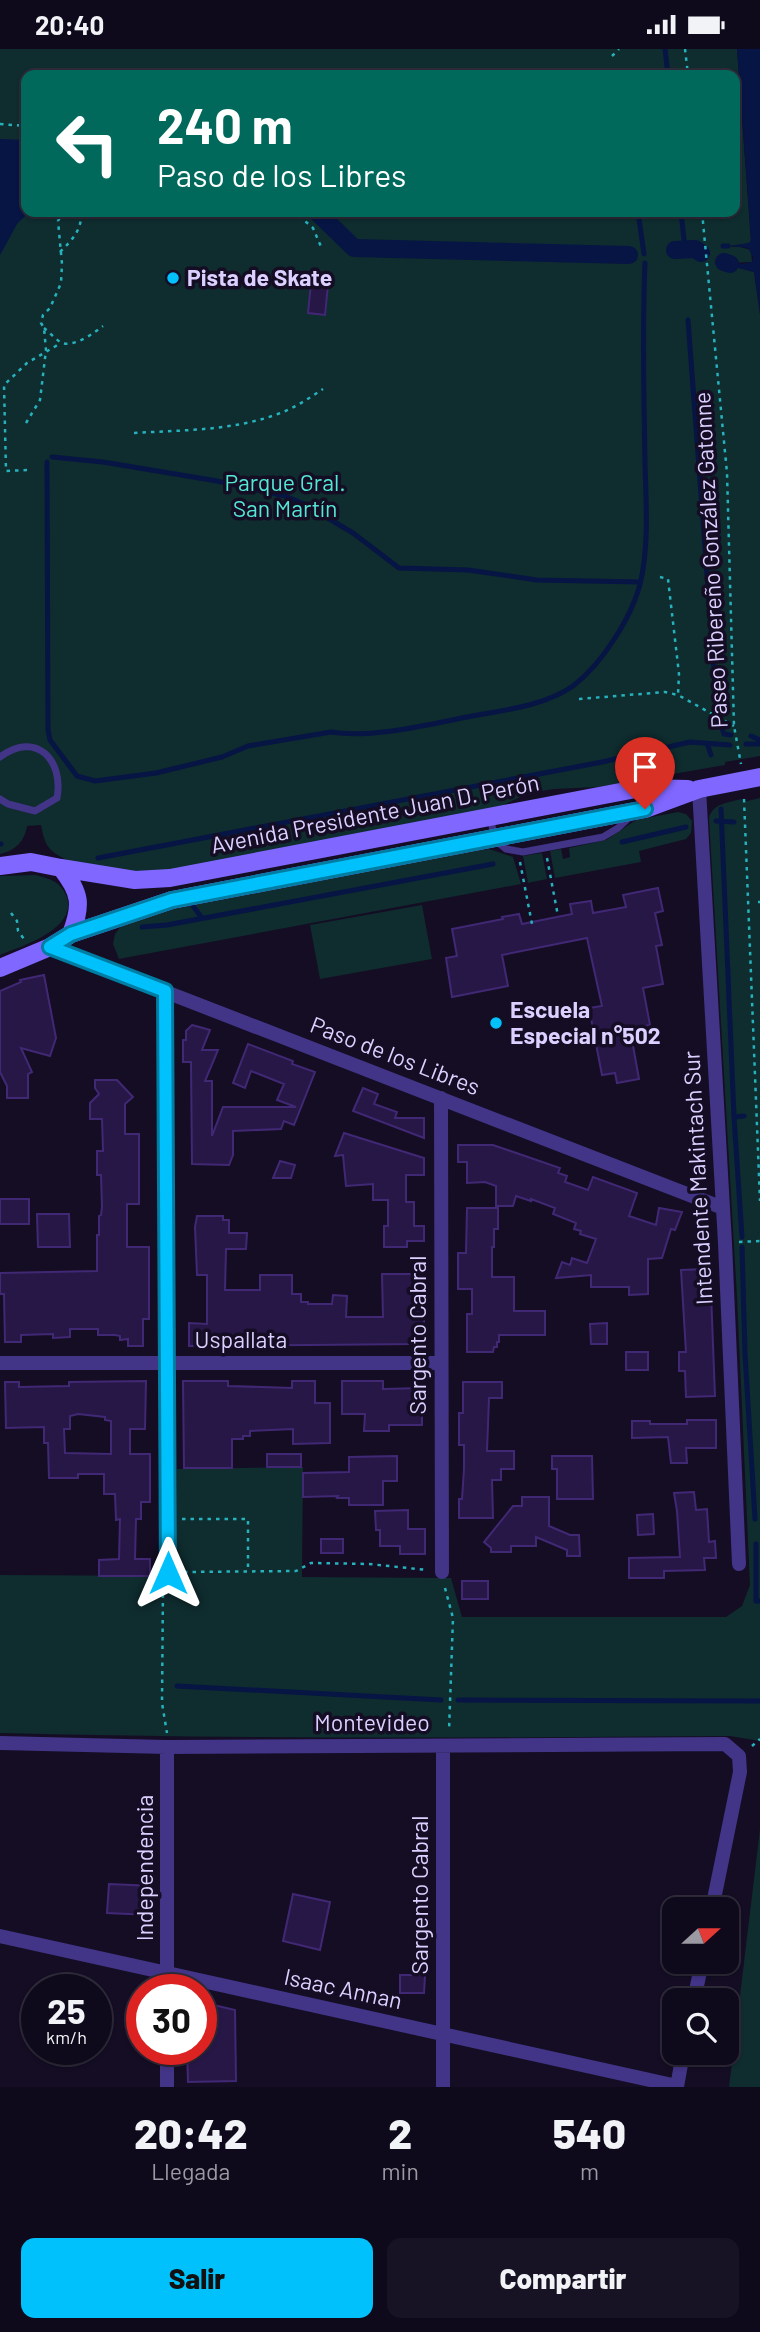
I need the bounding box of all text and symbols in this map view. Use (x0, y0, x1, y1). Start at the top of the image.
text: 20:40 (35, 9, 104, 40)
text: 240 m (157, 95, 293, 154)
icon: left (42, 98, 133, 189)
text: Paso de los Libres (157, 155, 406, 193)
place label: Pista de Skate (187, 263, 332, 291)
marker: Pista de Skate (165, 270, 181, 286)
street label: Paseo Ribereño González Gatonne (687, 391, 733, 729)
park label: Parque Gral. San Martín (224, 468, 346, 522)
pin (615, 737, 675, 809)
icon: arrive (626, 748, 664, 786)
street label: Avenida Presidente Juan D. Perón (208, 767, 541, 859)
place label: Escuela Especial n°502 (510, 995, 661, 1049)
street label: Paso de los Libres (307, 1010, 484, 1100)
marker: Escuela Especial n°502 (488, 1015, 504, 1031)
street label: Intendente Makintach Sur (676, 1050, 718, 1306)
street label: Sargento Cabral (403, 1256, 431, 1414)
street label: Uspallata (195, 1325, 287, 1353)
position arrow (131, 1536, 205, 1610)
street label: Montevideo (314, 1708, 430, 1736)
street label: Independencia (130, 1795, 158, 1941)
street label: Sargento Cabral (405, 1816, 433, 1974)
north arrow (662, 1897, 738, 1974)
map controls (662, 1897, 739, 2065)
street label: Isaac Annan (282, 1962, 405, 2014)
speed limit sign: 30 (126, 1974, 217, 2065)
button: search (662, 1988, 739, 2065)
text: 25 (47, 1989, 86, 2031)
text: km/h (46, 2026, 87, 2048)
text: 20:42 (134, 2107, 248, 2157)
text: 2 (388, 2107, 412, 2157)
text: 540 (553, 2107, 626, 2157)
text: Llegada (151, 2157, 230, 2185)
text: min (382, 2157, 419, 2185)
text: m (580, 2157, 599, 2185)
button: Salir (21, 2238, 373, 2318)
button: Compartir (387, 2238, 739, 2318)

